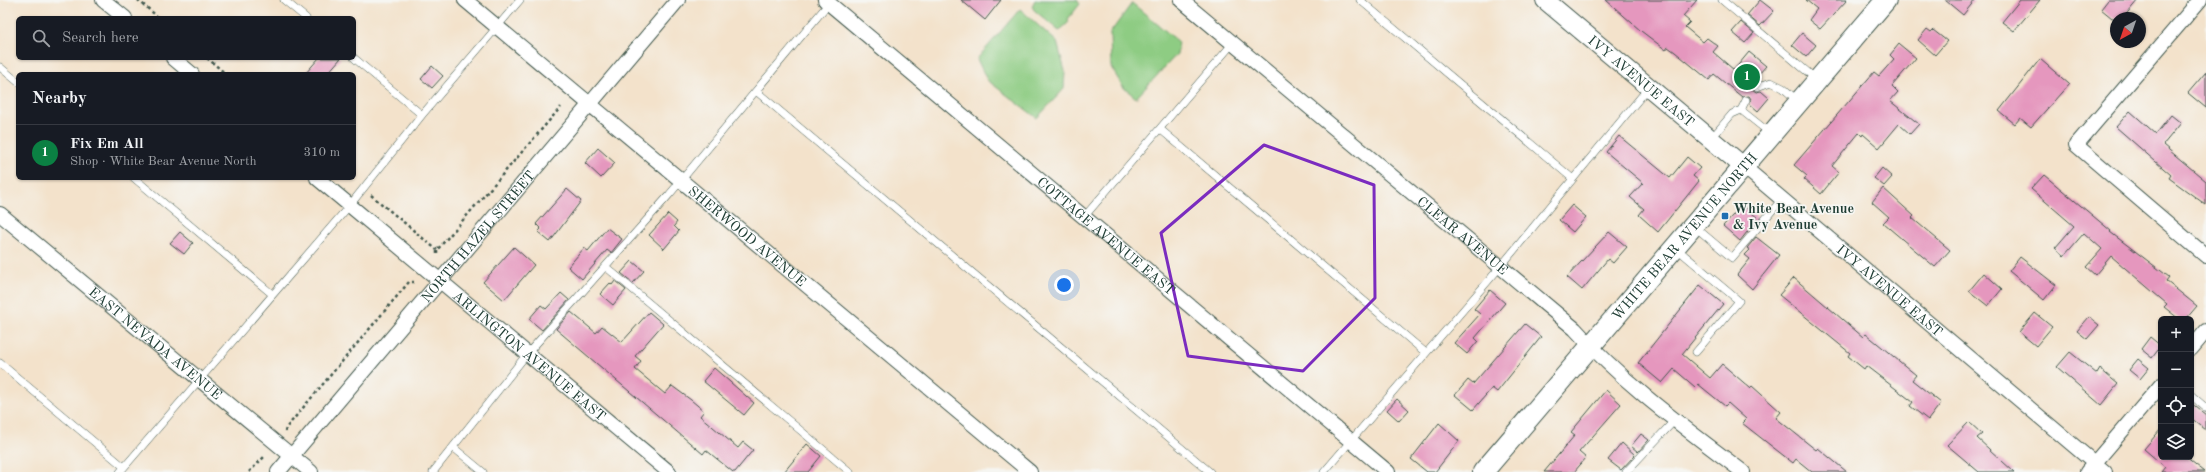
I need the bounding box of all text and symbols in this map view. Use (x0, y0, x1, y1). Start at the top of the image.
north arrow (2110, 12, 2146, 48)
search box (16, 16, 356, 60)
icon: search (30, 27, 52, 49)
text: Search here (62, 31, 139, 46)
street label: IVY AVENUE EAST (1585, 33, 1697, 130)
pin: 1 (1734, 62, 1760, 92)
text: Nearby (32, 90, 87, 107)
text: Fix Em All (70, 137, 144, 152)
text: 1 (41, 146, 49, 159)
text: 310 m (303, 146, 340, 159)
street label: WHITE BEAR AVENUE NORTH (1610, 151, 1760, 323)
text: Shop · White Bear Avenue North (70, 155, 257, 168)
street label: NORTH HAZEL STREET (419, 168, 538, 305)
street label: COTTAGE AVENUE EAST (1034, 175, 1177, 298)
street label: SHERWOOD AVENUE (685, 184, 808, 290)
street label: CLEAR AVENUE (1414, 194, 1510, 278)
place label: White Bear Avenue & Ivy Avenue (1733, 202, 1854, 232)
marker: White Bear Avenue & Ivy Avenue (1720, 211, 1730, 221)
street label: IVY AVENUE EAST (1834, 243, 1945, 340)
your location (1054, 275, 1074, 295)
street label: EAST NEVADA AVENUE (86, 285, 224, 403)
street label: ARLINGTON AVENUE EAST (450, 289, 608, 424)
map controls (2158, 316, 2194, 460)
button: + (2158, 316, 2194, 352)
button: − (2158, 352, 2194, 388)
button: locate (2158, 388, 2194, 424)
button: layers (2158, 424, 2194, 460)

